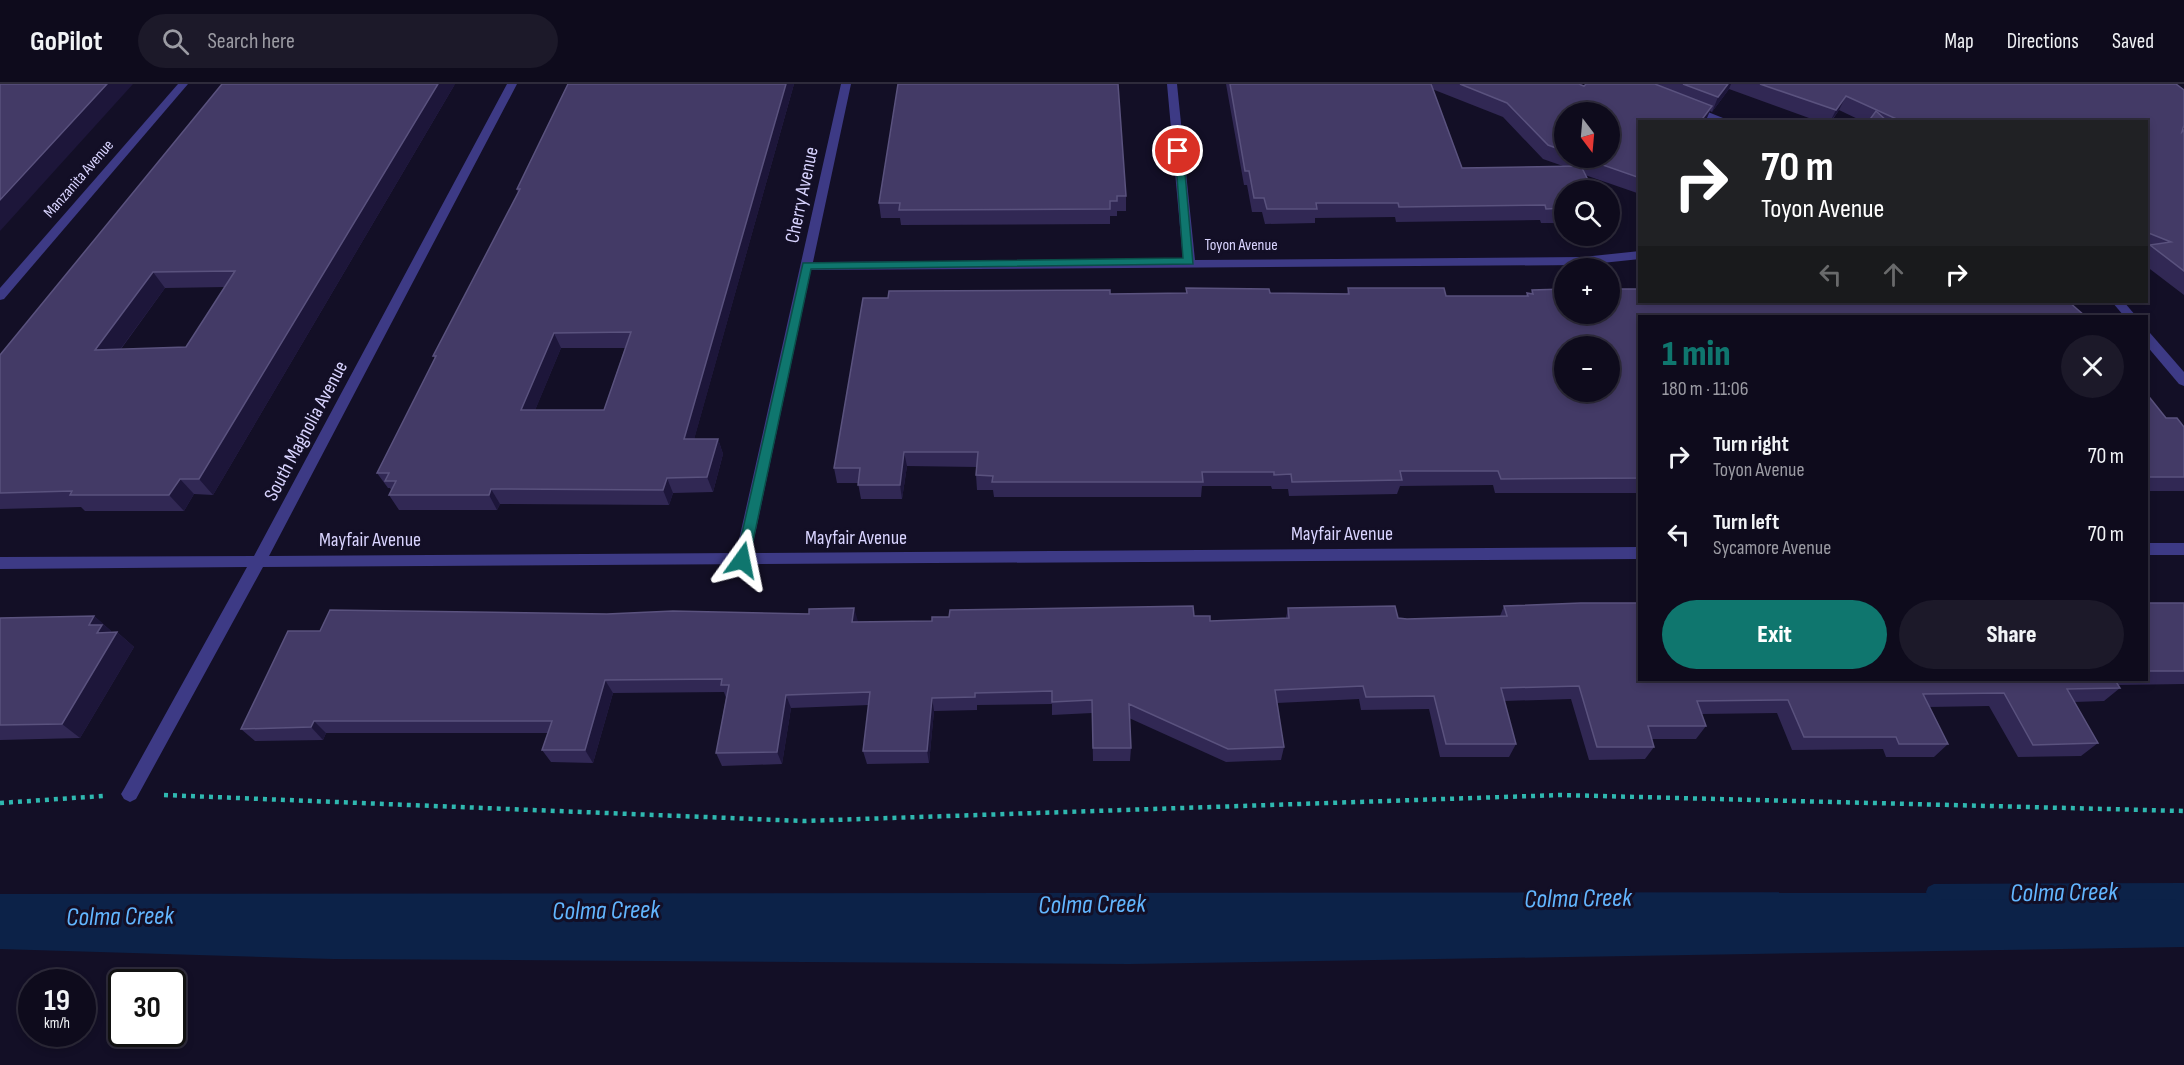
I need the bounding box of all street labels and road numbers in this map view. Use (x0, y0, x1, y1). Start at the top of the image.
street label: Manzanita Avenue (40, 136, 118, 222)
street label: Cherry Avenue (780, 145, 824, 245)
street label: Toyon Avenue (1204, 236, 1278, 255)
street label: South Magnolia Avenue (259, 357, 353, 505)
street label: Mayfair Avenue (1291, 522, 1393, 546)
street label: Mayfair Avenue (805, 526, 907, 550)
street label: Mayfair Avenue (319, 528, 421, 552)

